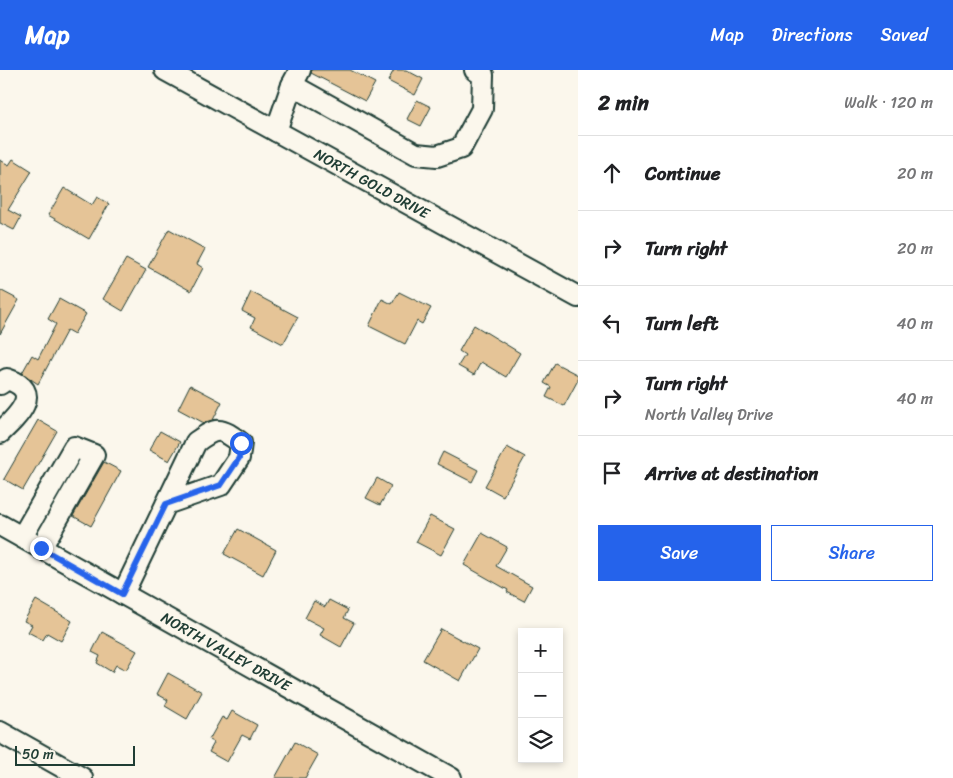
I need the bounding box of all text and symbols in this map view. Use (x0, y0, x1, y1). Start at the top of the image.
text: Map (25, 14, 69, 56)
text: Map (711, 19, 744, 51)
text: Directions (772, 19, 853, 51)
text: Saved (881, 19, 928, 51)
text: 2 min (598, 84, 649, 122)
text: Walk · 120 m (844, 88, 933, 117)
street label: NORTH GOLD DRIVE (309, 141, 436, 227)
text: Continue (645, 157, 721, 190)
icon: ahead (598, 159, 626, 187)
text: 20 m (897, 159, 933, 188)
text: Turn right (645, 232, 727, 265)
icon: right (598, 234, 626, 262)
text: 20 m (897, 234, 933, 263)
text: Turn left (645, 307, 718, 340)
icon: left (598, 309, 626, 337)
text: 40 m (896, 309, 933, 338)
text: Turn right (645, 367, 727, 400)
icon: right (598, 384, 626, 412)
text: 40 m (896, 384, 933, 413)
text: North Valley Drive (645, 400, 773, 429)
route start (230, 432, 253, 455)
text: Arrive at destination (645, 457, 818, 490)
icon: arrive (598, 459, 626, 487)
button: Save (598, 525, 761, 581)
button: Share (771, 525, 933, 581)
route end (30, 537, 53, 560)
street label: NORTH VALLEY DRIVE (156, 605, 297, 700)
map controls (518, 628, 563, 763)
button: + (518, 628, 563, 673)
button: − (518, 673, 563, 718)
button: layers (518, 718, 563, 763)
text: 50 m (22, 742, 54, 767)
scale bar (15, 743, 135, 766)

